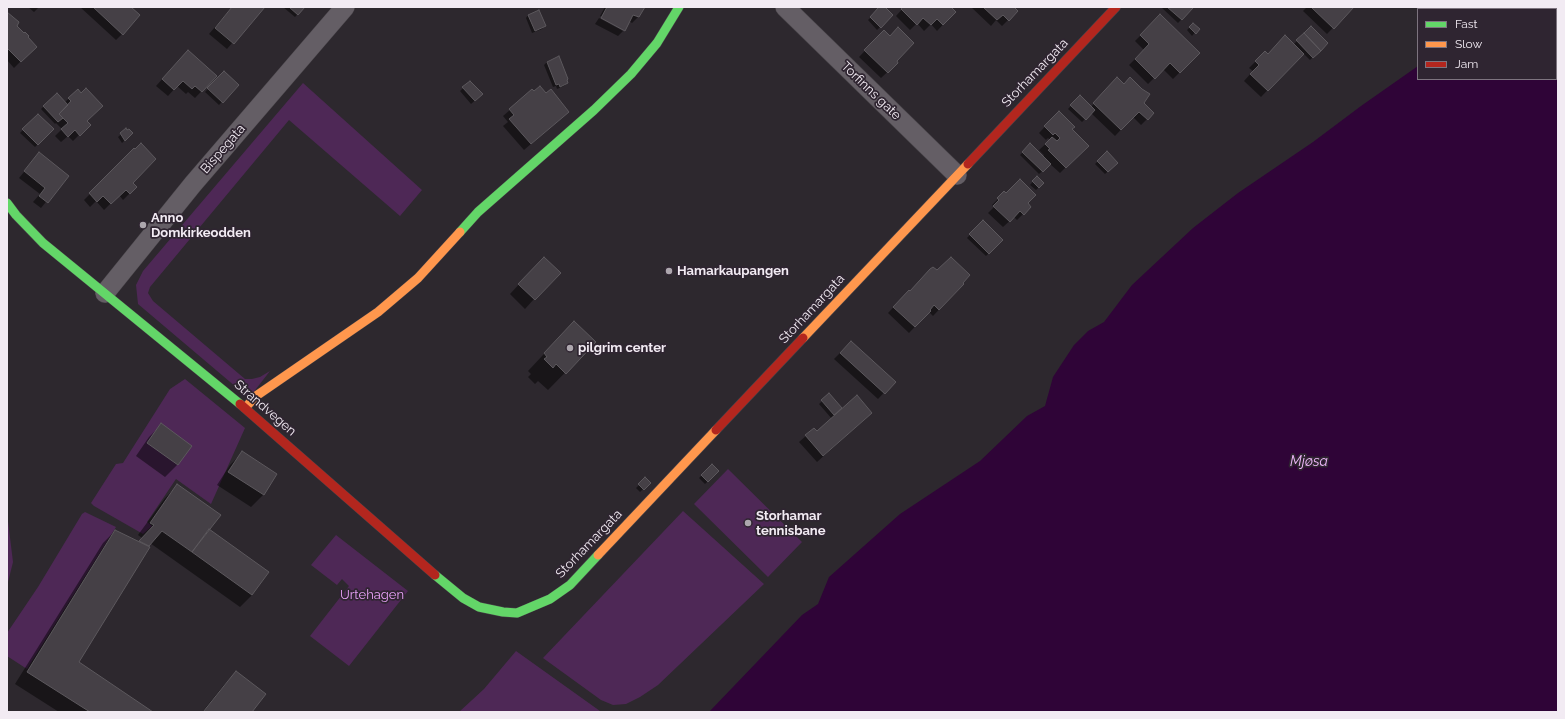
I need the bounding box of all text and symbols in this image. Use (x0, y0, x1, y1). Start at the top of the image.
legend (1417, 8, 1557, 80)
text: Fast (1455, 17, 1478, 31)
street label: Storhamargata (999, 36, 1071, 110)
text: Slow (1455, 37, 1482, 51)
text: Jam (1455, 57, 1478, 71)
street label: Torfinns gate (838, 59, 904, 123)
street label: Bispegata (197, 121, 249, 177)
place label: Anno Domkirkeodden (151, 210, 251, 241)
marker: Anno Domkirkeodden (138, 220, 148, 230)
place label: Hamarkaupangen (677, 263, 789, 279)
marker: Hamarkaupangen (664, 266, 674, 276)
street label: Storhamargata (776, 271, 848, 347)
place label: pilgrim center (578, 340, 666, 356)
marker: pilgrim center (565, 343, 575, 353)
street label: Strandvegen (231, 377, 299, 439)
water label: Mjøsa (1290, 454, 1328, 470)
street label: Storhamargata (553, 507, 625, 581)
place label: Storhamar tennisbane (756, 508, 825, 539)
marker: Storhamar tennisbane (743, 518, 753, 528)
park label: Urtehagen (340, 587, 404, 603)

